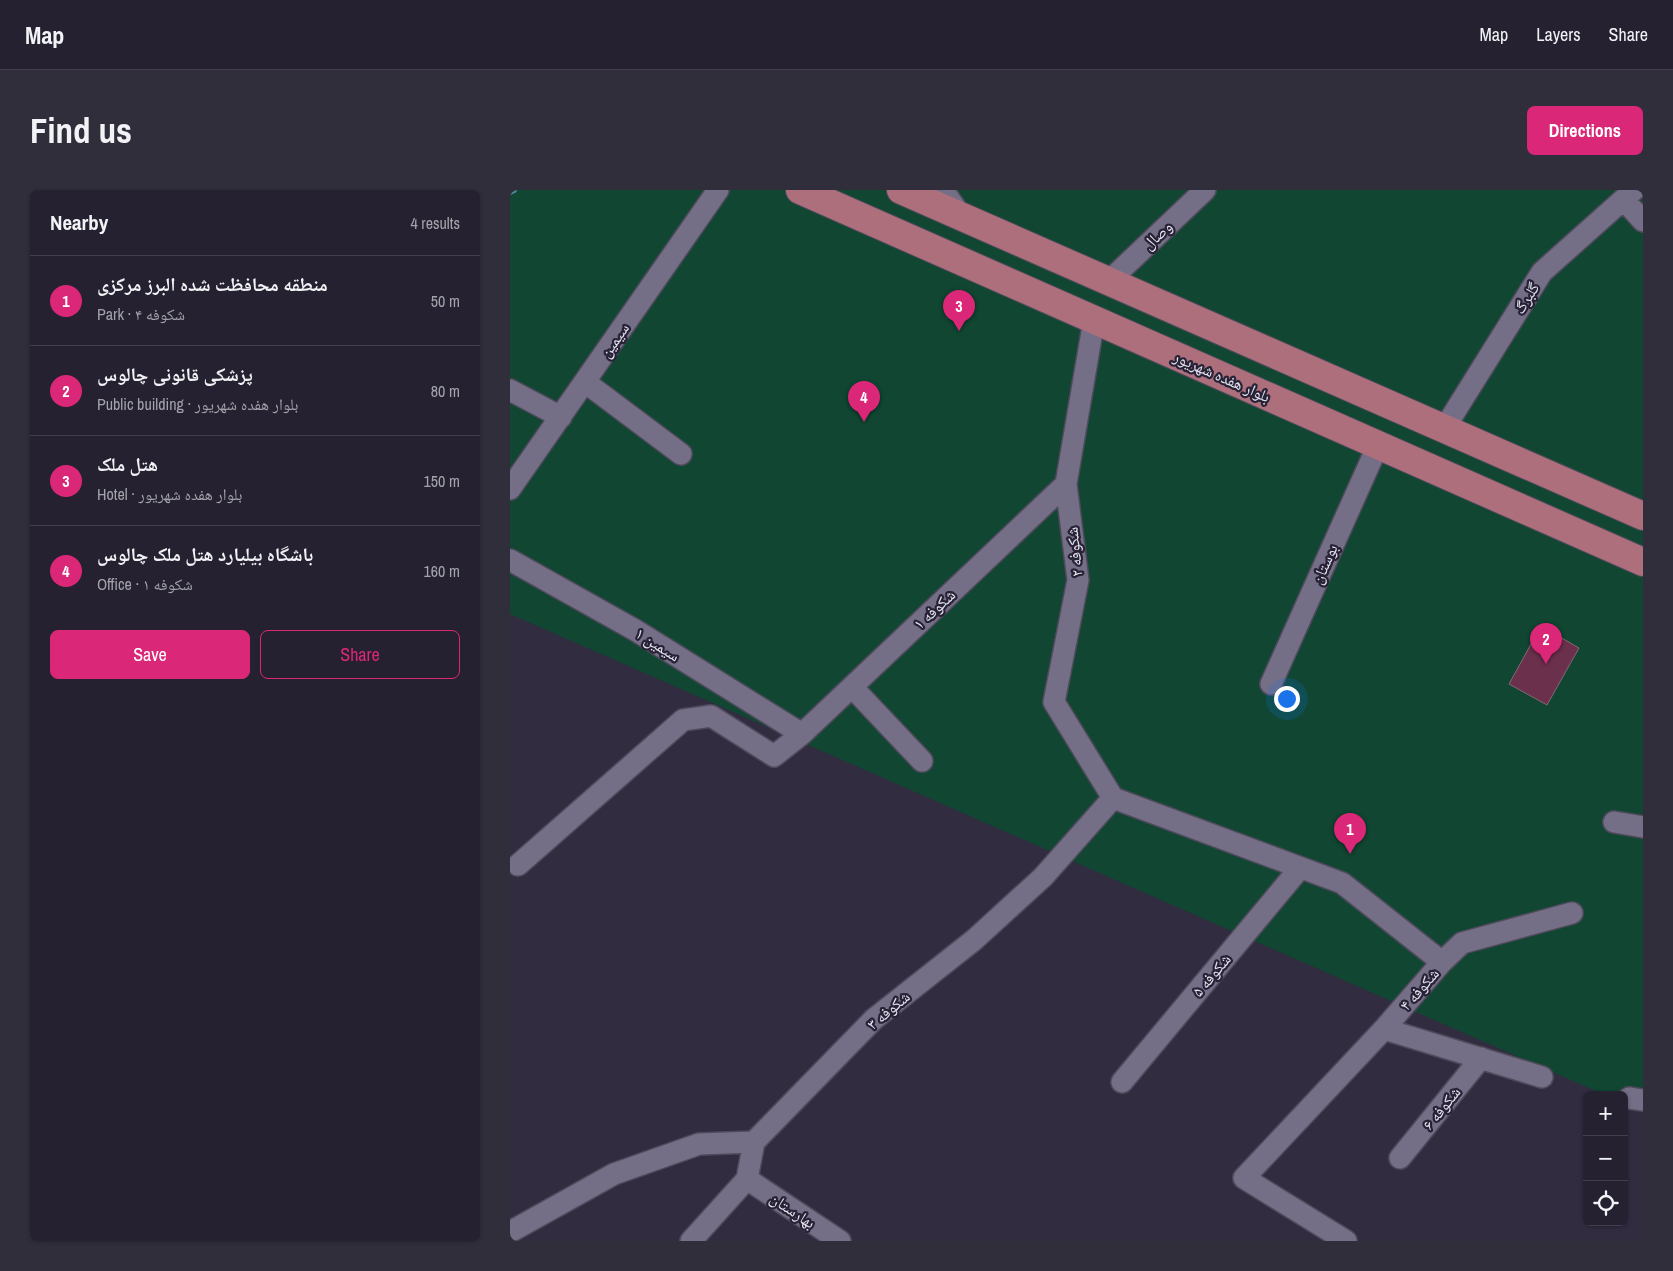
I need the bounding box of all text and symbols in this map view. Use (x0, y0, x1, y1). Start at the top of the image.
text: Map (25, 19, 64, 51)
text: Map (1480, 22, 1508, 47)
text: Layers (1536, 22, 1581, 47)
text: Share (1609, 22, 1648, 47)
button: Directions (1527, 106, 1643, 155)
text: Find us (30, 107, 132, 154)
text: Nearby (50, 208, 108, 237)
text: 4 results (410, 212, 460, 234)
street label: وصال (1137, 215, 1177, 255)
text: منطقه محافظت شده البرز مرکزی (97, 271, 328, 297)
street label: گلبرگ (1508, 278, 1544, 318)
text: 1 (62, 290, 70, 312)
text: 50 m (431, 290, 460, 312)
pin: 3 (943, 290, 975, 331)
text: Park · شکوفه ۴ (97, 303, 185, 325)
street label: سیمین (594, 318, 634, 362)
street label: بلوار هفده شهریور (1169, 344, 1274, 407)
text: پزشکی قانونی چالوس (97, 361, 253, 387)
text: 2 (62, 380, 70, 402)
text: 80 m (431, 380, 460, 402)
pin: 4 (848, 381, 880, 422)
text: Public building · بلوار هفده شهریور (97, 393, 299, 415)
text: هتل ملک (97, 451, 158, 477)
text: 3 (62, 470, 70, 492)
text: 150 m (424, 470, 460, 492)
text: Hotel · بلوار هفده شهریور (97, 483, 242, 505)
street label: شکوفه ۲ (1060, 526, 1088, 578)
text: باشگاه بیلیارد هتل ملک چالوس (97, 541, 313, 567)
street label: بوستان (1305, 541, 1343, 587)
text: 4 (62, 560, 70, 582)
text: 160 m (424, 560, 460, 582)
text: Office · شکوفه ۱ (97, 573, 193, 595)
street label: شکوفه ۱ (908, 584, 960, 634)
street label: سیمین ۱ (631, 622, 685, 666)
pin: 2 (1530, 623, 1562, 664)
button: Save (50, 630, 250, 679)
button: Share (260, 630, 460, 679)
your location (1274, 686, 1300, 712)
pin: 1 (1334, 813, 1366, 854)
street label: شکوفه ۵ (1186, 949, 1236, 1001)
street label: شکوفه ۴ (1394, 963, 1444, 1015)
street label: شکوفه ۳ (862, 985, 914, 1035)
street label: شکوفه ۶ (1417, 1082, 1465, 1134)
map controls (1583, 1091, 1628, 1226)
button: + (1583, 1091, 1628, 1136)
button: − (1583, 1136, 1628, 1181)
button: locate (1583, 1181, 1628, 1226)
street label: بهارستان (766, 1187, 820, 1233)

